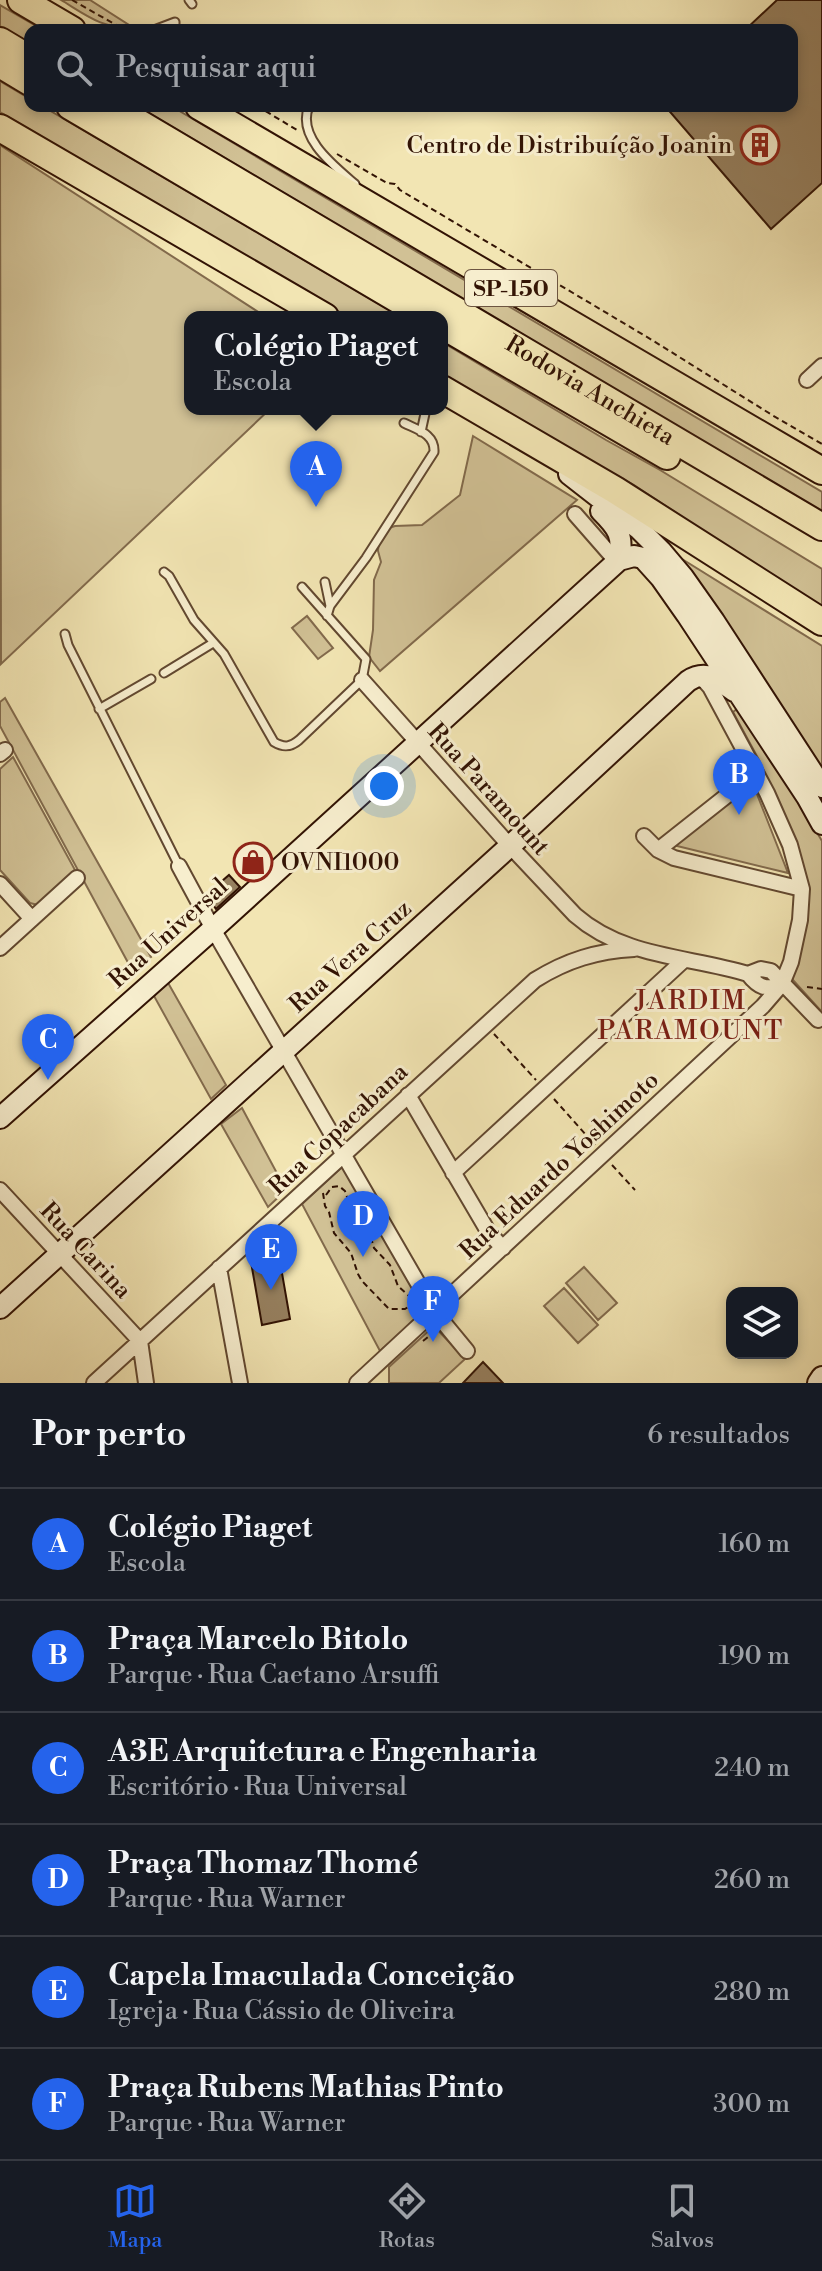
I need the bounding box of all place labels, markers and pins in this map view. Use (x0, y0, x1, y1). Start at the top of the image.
building icon: Centro de Distribuíção Joanin (739, 124, 781, 166)
place label: Centro de Distribuíção Joanin (406, 131, 732, 161)
pin: A (290, 441, 342, 507)
pin: B (713, 749, 765, 815)
shop icon: OVNI1000 (232, 841, 274, 883)
place label: OVNI1000 (281, 848, 400, 878)
pin: C (22, 1014, 74, 1080)
pin: D (337, 1191, 389, 1257)
pin: E (245, 1224, 297, 1290)
pin: F (407, 1276, 459, 1342)

